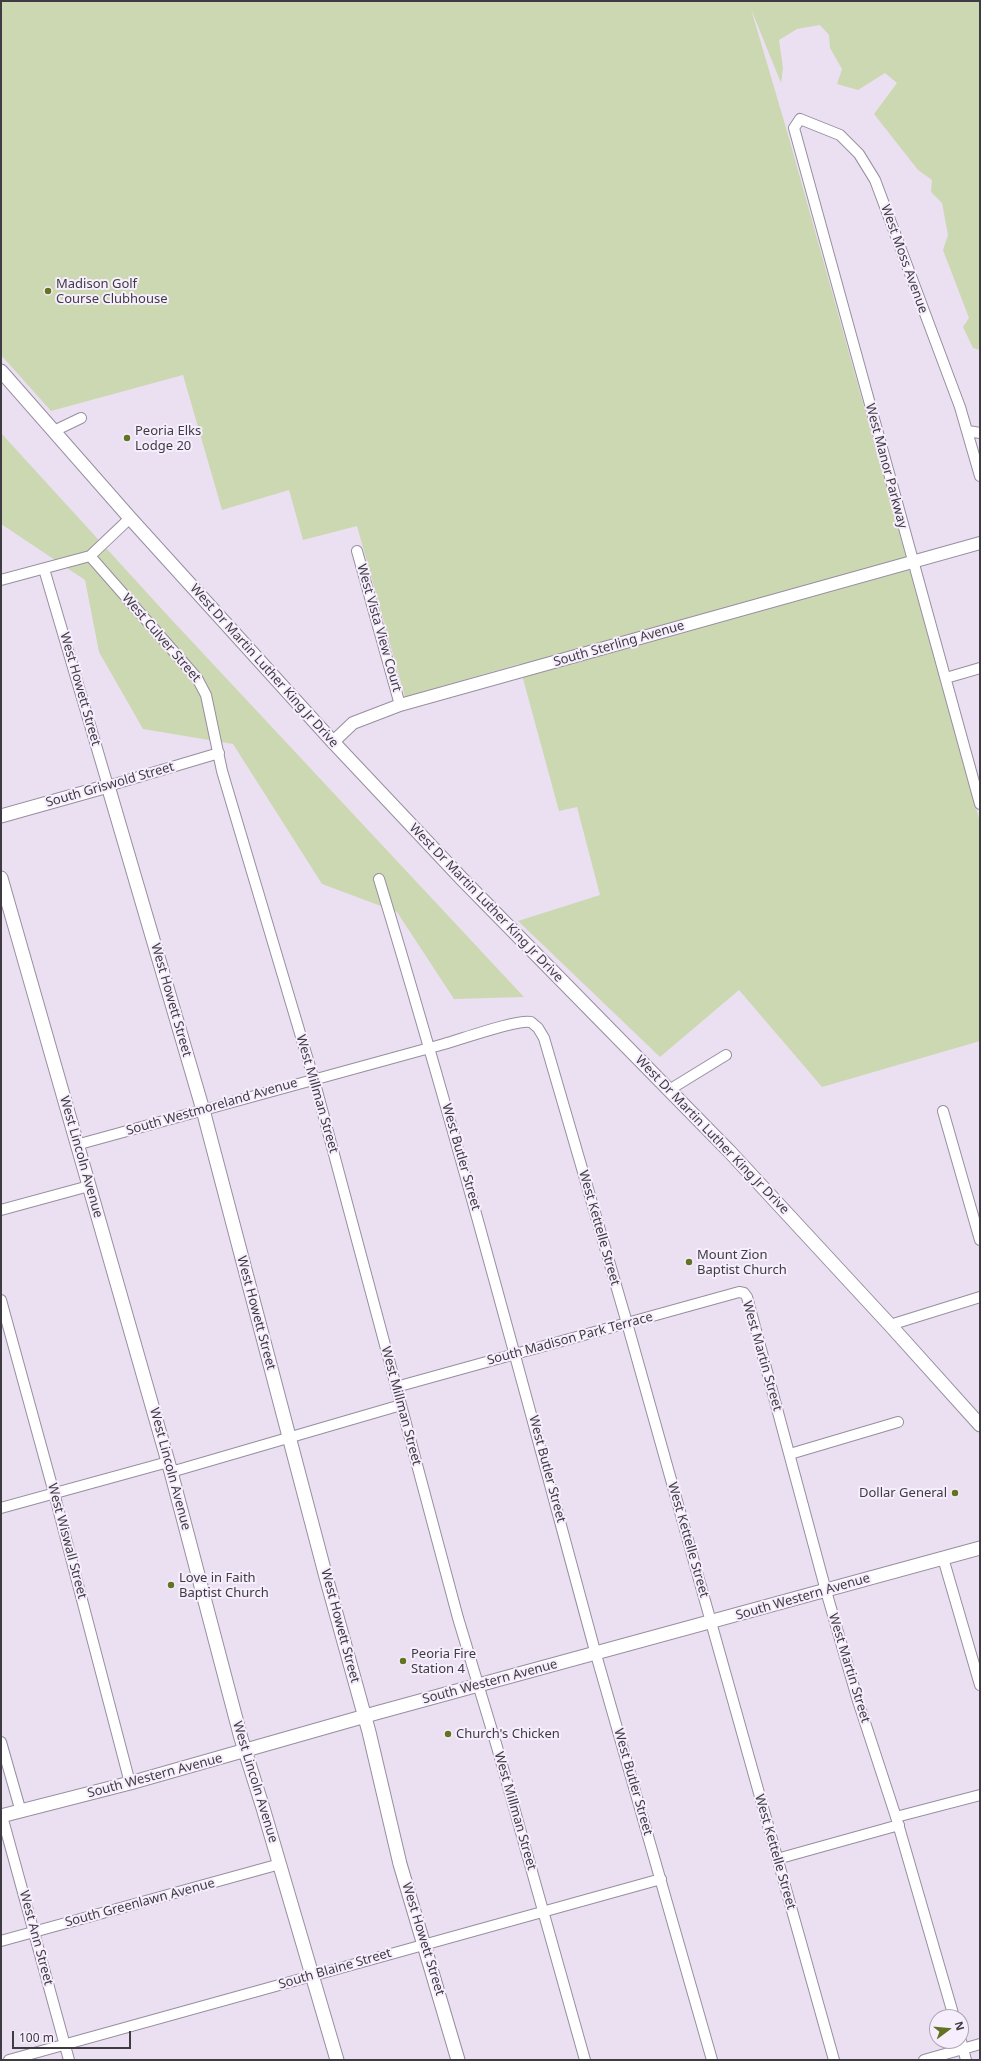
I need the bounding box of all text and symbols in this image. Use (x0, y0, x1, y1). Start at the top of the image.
street label: West Moss Avenue (877, 202, 931, 316)
place label: Madison Golf Course Clubhouse (56, 276, 168, 307)
marker: Madison Golf Course Clubhouse (43, 286, 53, 296)
street label: West Manor Parkway (862, 402, 910, 530)
place label: Peoria Elks Lodge 20 (135, 423, 201, 454)
marker: Peoria Elks Lodge 20 (122, 433, 132, 443)
street label: West Vista View Court (353, 562, 405, 694)
street label: West Dr Martin Luther King Jr Drive (186, 581, 342, 751)
street label: West Culver Street (118, 591, 204, 685)
street label: South Sterling Avenue (552, 618, 686, 670)
street label: West Howett Street (56, 630, 104, 748)
street label: South Griswold Street (44, 759, 176, 811)
street label: West Dr Martin Luther King Jr Drive (406, 820, 566, 986)
street label: West Howett Street (147, 941, 195, 1059)
street label: West Millman Street (293, 1033, 341, 1155)
street label: West Dr Martin Luther King Jr Drive (632, 1052, 792, 1218)
street label: South Westmoreland Avenue (125, 1075, 299, 1139)
street label: West Lincoln Avenue (56, 1094, 106, 1220)
street label: West Butler Street (438, 1102, 484, 1212)
street label: West Kettelle Street (575, 1169, 623, 1287)
place label: Mount Zion Baptist Church (697, 1247, 787, 1278)
street label: West Howett Street (233, 1254, 279, 1372)
marker: Mount Zion Baptist Church (684, 1257, 694, 1267)
street label: West Martin Street (739, 1299, 785, 1413)
street label: South Madison Park Terrace (485, 1309, 655, 1369)
street label: West Millman Street (378, 1345, 424, 1467)
street label: West Lincoln Avenue (146, 1406, 194, 1532)
street label: West Butler Street (525, 1414, 569, 1524)
street label: West Wiswall Street (44, 1481, 90, 1601)
street label: West Kettelle Street (664, 1481, 712, 1599)
place label: Dollar General (859, 1485, 947, 1501)
marker: Dollar General (950, 1488, 960, 1498)
street label: West Howett Street (317, 1567, 363, 1685)
place label: Love in Faith Baptist Church (179, 1570, 269, 1601)
street label: South Western Avenue (734, 1570, 872, 1624)
marker: Love in Faith Baptist Church (166, 1580, 176, 1590)
street label: West Martin Street (825, 1611, 873, 1725)
place label: Peoria Fire Station 4 (411, 1646, 476, 1677)
marker: Peoria Fire Station 4 (398, 1656, 408, 1666)
street label: South Western Avenue (421, 1656, 559, 1708)
street label: West Lincoln Avenue (229, 1719, 281, 1845)
place label: Church's Chicken (456, 1726, 560, 1742)
street label: West Butler Street (610, 1727, 656, 1837)
marker: Church's Chicken (443, 1729, 453, 1739)
street label: South Western Avenue (86, 1750, 224, 1802)
street label: West Millman Street (491, 1750, 539, 1872)
street label: West Kettelle Street (751, 1793, 799, 1911)
street label: South Greenlawn Avenue (63, 1875, 217, 1931)
street label: West Howett Street (398, 1881, 448, 1997)
street label: West Ann Street (16, 1889, 56, 1987)
street label: South Blaine Street (277, 1945, 393, 1993)
north arrow (929, 2009, 969, 2049)
text: N (952, 2019, 968, 2032)
scale bar (14, 2023, 133, 2049)
text: 100 m (19, 2029, 54, 2046)

